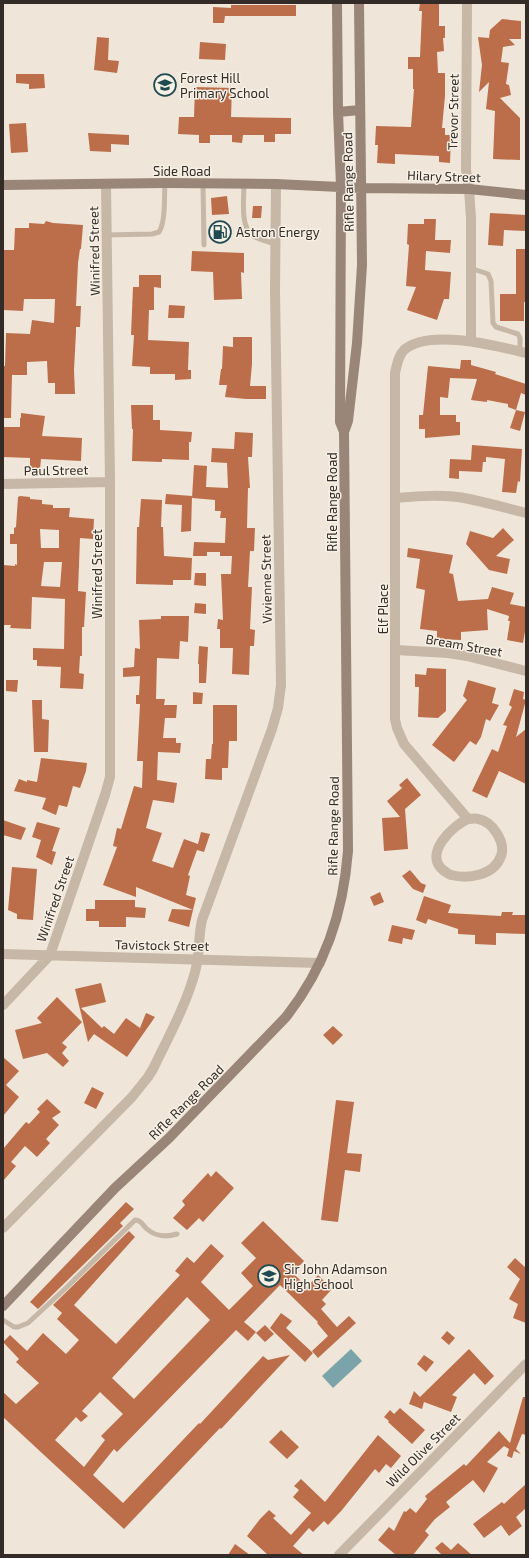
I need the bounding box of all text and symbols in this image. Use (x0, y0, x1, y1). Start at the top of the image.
place label: Forest Hill Primary School (180, 70, 269, 101)
school or university icon: Forest Hill Primary School (152, 72, 178, 98)
street label: Trevor Street (444, 74, 462, 150)
street label: Rifle Range Road (339, 132, 357, 232)
street label: Side Road (153, 163, 211, 179)
street label: Hilary Street (407, 167, 481, 185)
street label: Winifred Street (85, 206, 103, 296)
fuel station icon: Astron Energy (207, 219, 233, 245)
place label: Astron Energy (236, 224, 320, 240)
street label: Rifle Range Road (324, 452, 340, 552)
street label: Paul Street (23, 461, 89, 479)
street label: Winifred Street (89, 529, 105, 619)
street label: Vivienne Street (257, 534, 275, 624)
street label: Elf Place (375, 584, 391, 634)
street label: Bream Street (424, 630, 504, 660)
street label: Rifle Range Road (324, 776, 342, 876)
street label: Winifred Street (33, 854, 77, 944)
street label: Tavistock Street (115, 936, 209, 954)
street label: Rifle Range Road (145, 1061, 227, 1143)
place label: Sir John Adamson High School (284, 1261, 387, 1292)
school or university icon: Sir John Adamson High School (256, 1263, 282, 1289)
street label: Wild Olive Street (383, 1410, 463, 1490)

